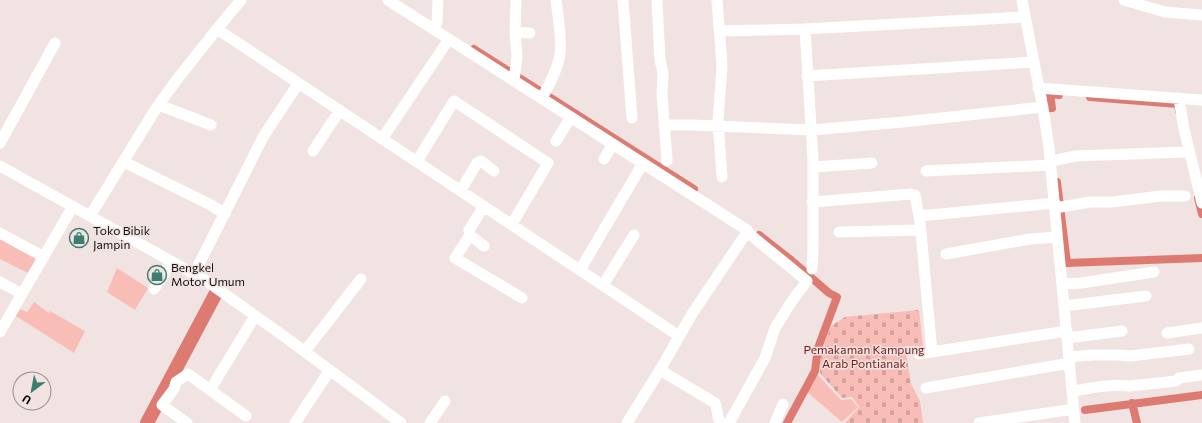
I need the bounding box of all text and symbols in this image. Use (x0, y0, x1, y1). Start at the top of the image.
place label: Toko Bibik Jampin (93, 223, 151, 252)
shop icon: Toko Bibik Jampin (68, 227, 90, 249)
place label: Bengkel Motor Umum (171, 260, 245, 288)
shop icon: Bengkel Motor Umum (146, 264, 168, 286)
park label: Pemakaman Kampung Arab Pontianak (803, 342, 925, 370)
north arrow (12, 371, 52, 411)
text: U (20, 392, 33, 408)

